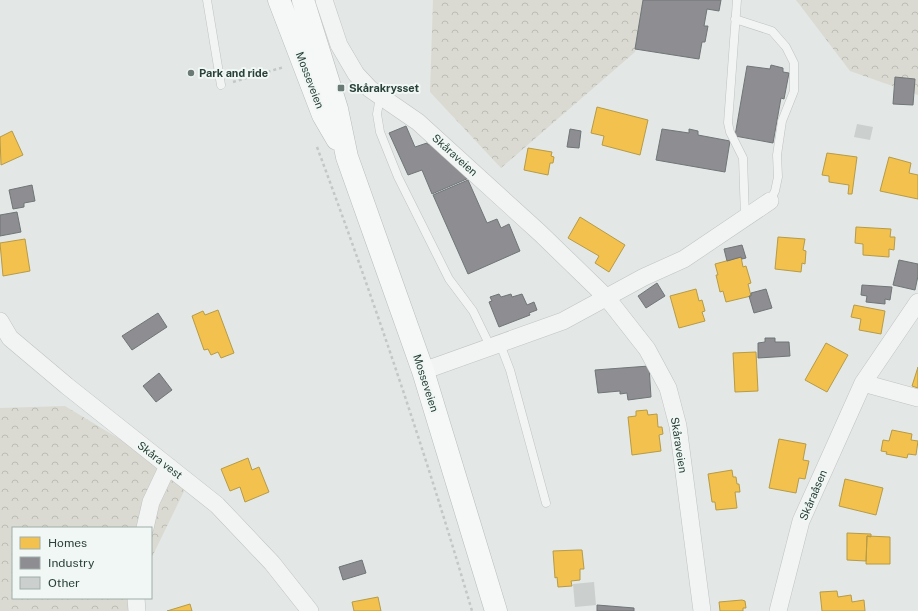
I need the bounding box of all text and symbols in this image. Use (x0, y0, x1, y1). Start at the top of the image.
street label: Mosseveien (294, 50, 326, 110)
place label: Park and ride (199, 67, 268, 79)
marker: Park and ride (186, 68, 196, 78)
place label: Skårakrysset (349, 82, 419, 94)
marker: Skårakrysset (336, 83, 346, 93)
street label: Skåraveien (430, 132, 480, 178)
street label: Mosseveien (411, 353, 441, 413)
street label: Skåraveien (669, 416, 689, 474)
street label: Skåra vest (135, 439, 185, 481)
street label: Skåraåsen (797, 468, 829, 522)
legend (12, 527, 152, 599)
text: Homes (48, 536, 87, 550)
text: Industry (48, 556, 95, 570)
text: Other (48, 576, 80, 590)

